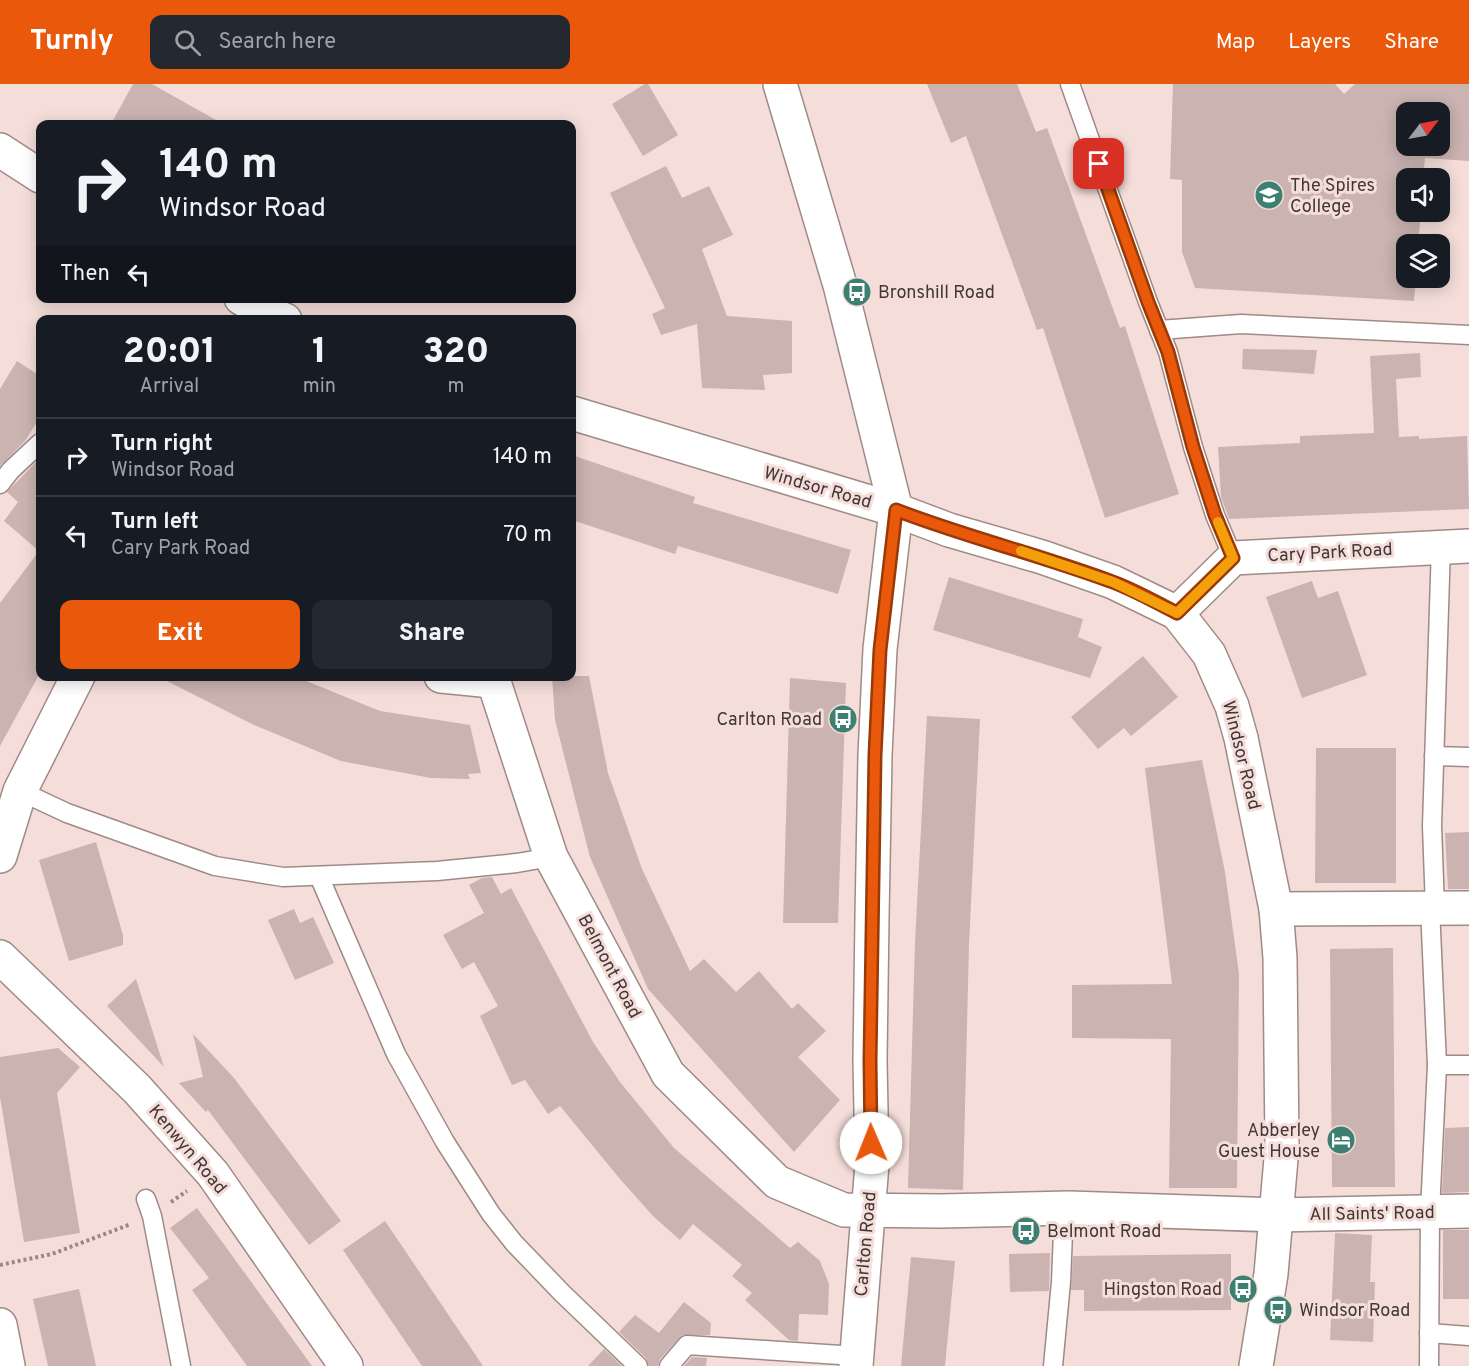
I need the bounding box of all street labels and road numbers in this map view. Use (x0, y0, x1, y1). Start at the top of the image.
street label: Windsor Road (761, 462, 874, 515)
street label: Cary Park Road (1267, 539, 1393, 568)
street label: Windsor Road (1216, 699, 1265, 812)
street label: Belmont Road (572, 911, 646, 1023)
street label: Kenwyn Road (143, 1100, 231, 1199)
street label: Carlton Road (850, 1191, 883, 1298)
street label: All Saints' Road (1309, 1202, 1435, 1227)

